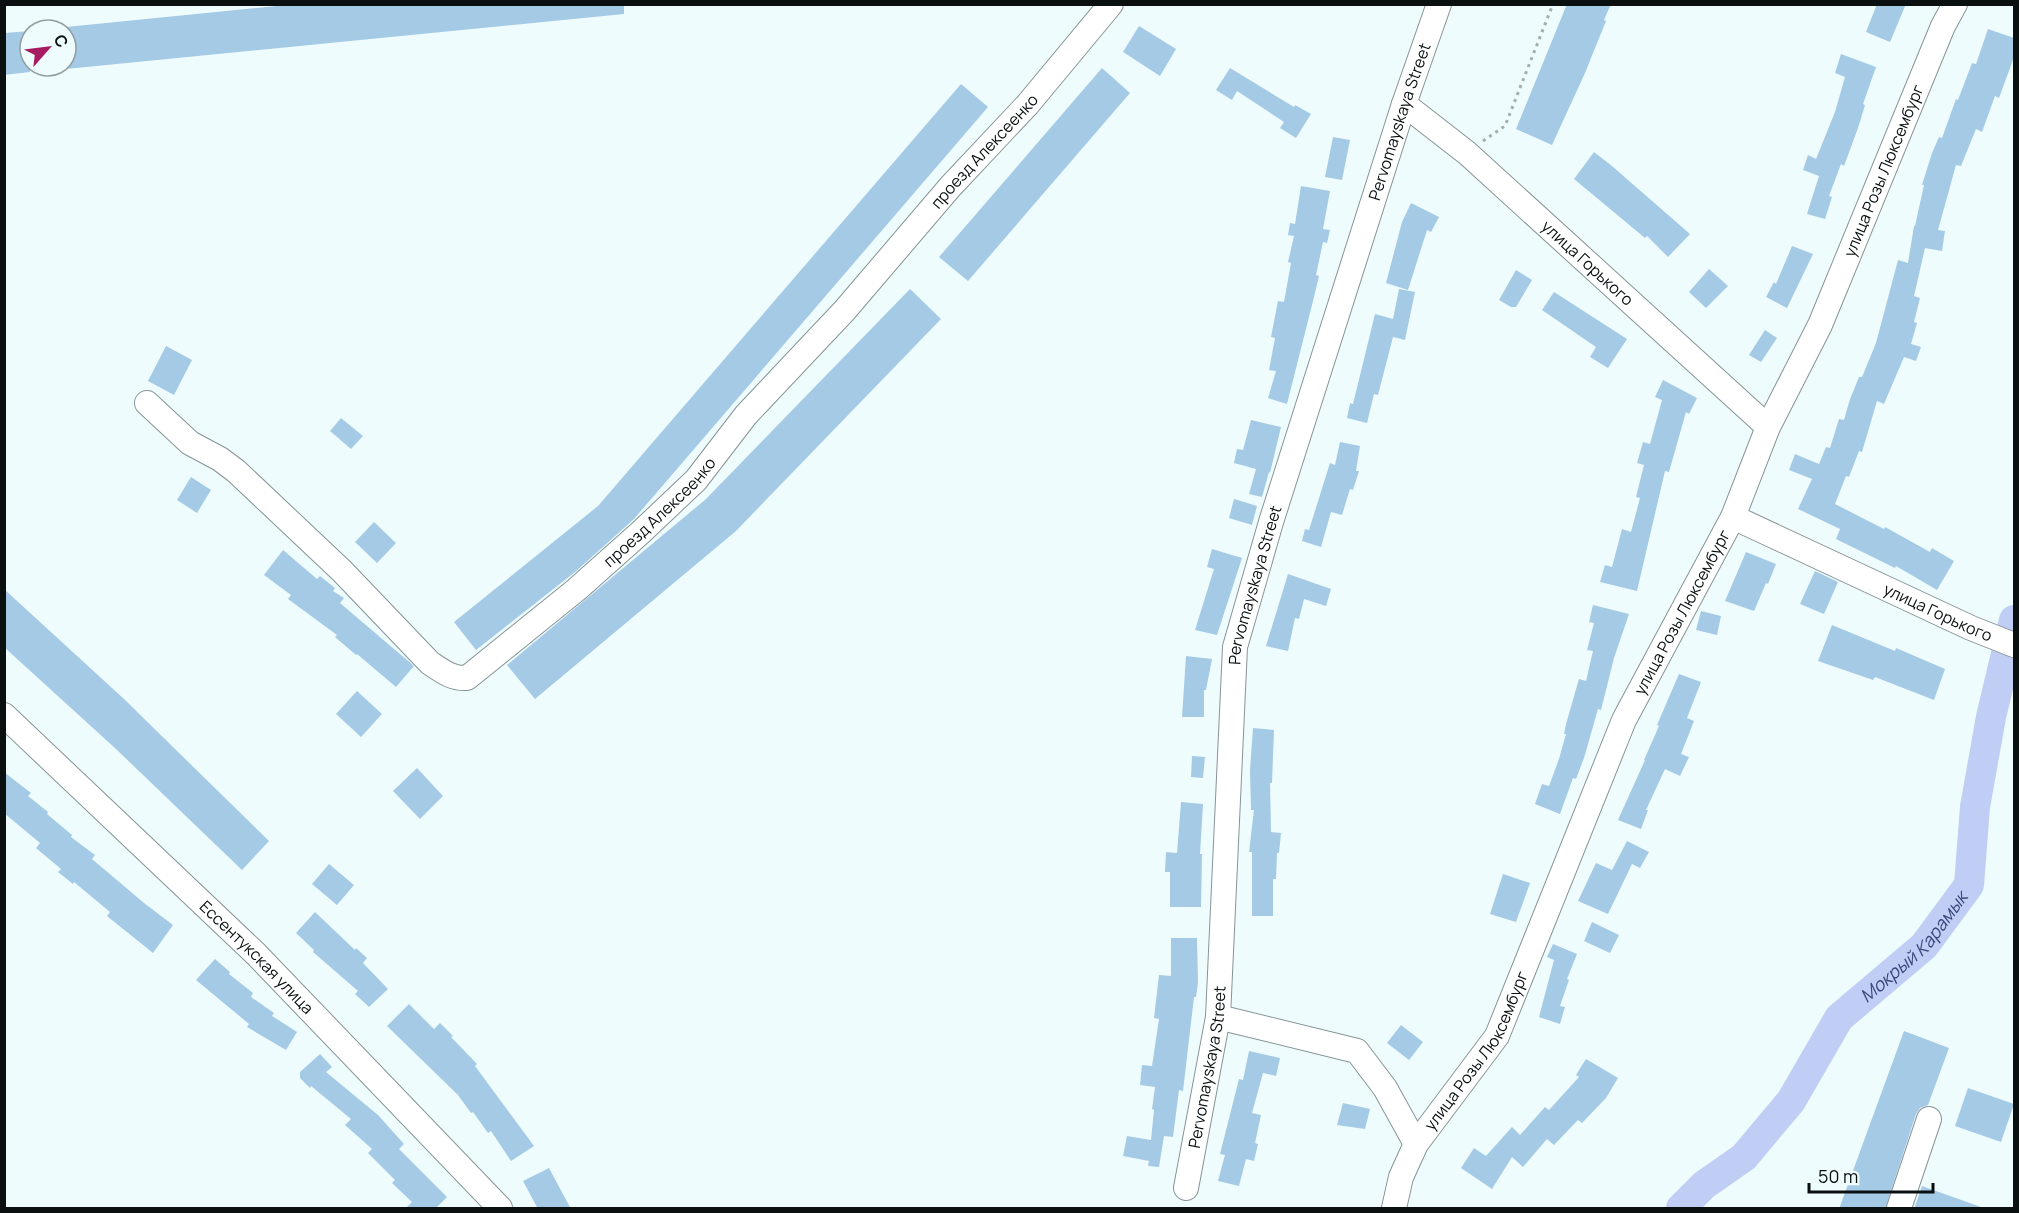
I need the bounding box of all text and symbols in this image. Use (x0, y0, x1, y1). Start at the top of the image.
north arrow (18, 18, 78, 78)
text: С (49, 31, 74, 51)
street label: Pervomayskaya Street (1363, 40, 1436, 203)
street label: улица Розы Люксембург (1838, 81, 1929, 260)
street label: проезд Алексеенко (925, 89, 1043, 213)
street label: улица Горького (1537, 215, 1638, 310)
street label: проезд Алексеенко (599, 453, 721, 572)
street label: Pervomayskaya Street (1223, 503, 1287, 665)
street label: улица Розы Люксембург (1629, 525, 1736, 699)
street label: улица Горького (1880, 578, 1995, 646)
water label: Мокрый Карамык (1855, 884, 1974, 1007)
street label: Ессентукская улица (195, 895, 319, 1019)
street label: улица Розы Люксембург (1419, 967, 1533, 1135)
street label: Pervomayskaya Street (1183, 985, 1230, 1150)
scale bar (1809, 1156, 1934, 1194)
text: 50 m (1818, 1164, 1858, 1188)

